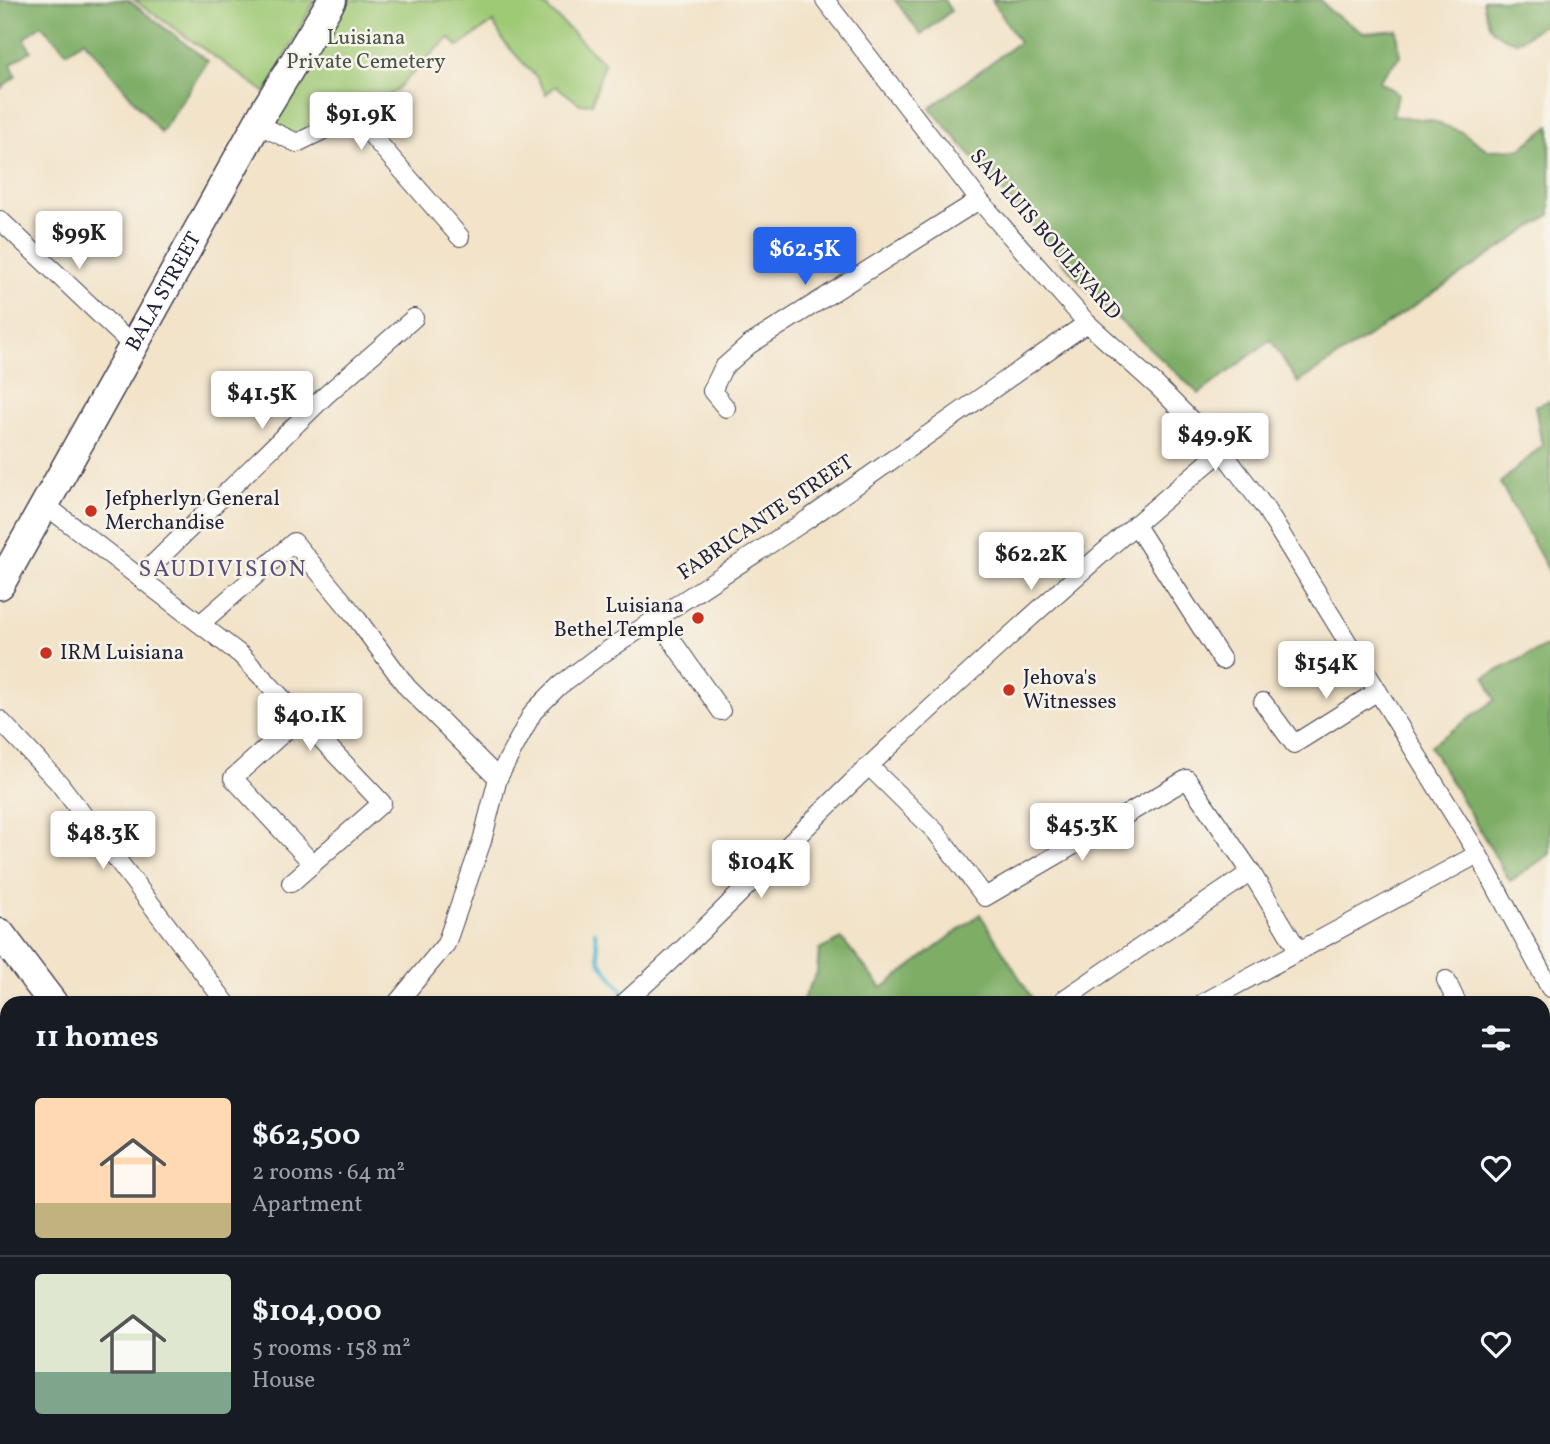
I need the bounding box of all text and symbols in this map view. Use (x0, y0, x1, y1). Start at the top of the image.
park label: Luisiana Private Cemetery (286, 24, 446, 77)
pin: $91.9K (304, 92, 418, 152)
text: $91.9K (326, 99, 396, 131)
street label: SAN LUIS BOULEVARD (963, 143, 1127, 327)
pin: $99K (38, 212, 120, 271)
text: $99K (52, 218, 107, 250)
street label: BALA STREET (119, 227, 208, 356)
pin: $62.5K (748, 228, 862, 287)
text: $62.5K (769, 234, 841, 266)
pin: $41.5K (205, 372, 319, 431)
text: $41.5K (227, 378, 297, 410)
pin: $49.9K (1158, 414, 1272, 473)
text: $49.9K (1178, 420, 1252, 452)
street label: FABRICANTE STREET (672, 448, 860, 588)
place label: Jefpherlyn General Merchandise (105, 485, 280, 538)
marker: Jefpherlyn General Merchandise (83, 503, 99, 519)
pin: $62.2K (974, 532, 1088, 592)
text: $62.2K (995, 539, 1067, 571)
district label: SAUDIVISION (138, 554, 308, 586)
place label: Luisiana Bethel Temple (554, 592, 684, 645)
marker: Luisiana Bethel Temple (690, 610, 706, 626)
place label: IRM Luisiana (60, 639, 184, 668)
pin: $154K (1277, 642, 1375, 701)
marker: IRM Luisiana (38, 645, 54, 661)
text: $154K (1294, 648, 1358, 680)
place label: Jehova's Witnesses (1023, 664, 1117, 717)
marker: Jehova's Witnesses (1001, 682, 1017, 698)
pin: $40.1K (253, 694, 367, 753)
text: $40.1K (274, 700, 346, 732)
pin: $45.3K (1025, 804, 1139, 863)
text: $45.3K (1046, 810, 1118, 842)
pin: $48.3K (46, 812, 160, 871)
text: $48.3K (66, 818, 140, 850)
pin: $104K (712, 841, 810, 900)
text: $104K (728, 847, 794, 879)
text: 11 homes (35, 1017, 159, 1059)
icon: filters (1477, 1019, 1515, 1057)
text: $62,500 (252, 1115, 361, 1157)
icon: home (91, 1126, 175, 1210)
icon: heart (1477, 1149, 1515, 1187)
text: 2 rooms · 64 m² (252, 1157, 405, 1189)
text: Apartment (252, 1189, 363, 1221)
text: $104,000 (252, 1291, 382, 1333)
icon: home (91, 1302, 175, 1386)
icon: heart (1477, 1325, 1515, 1363)
text: 5 rooms · 158 m² (252, 1333, 411, 1365)
text: House (252, 1365, 315, 1397)

